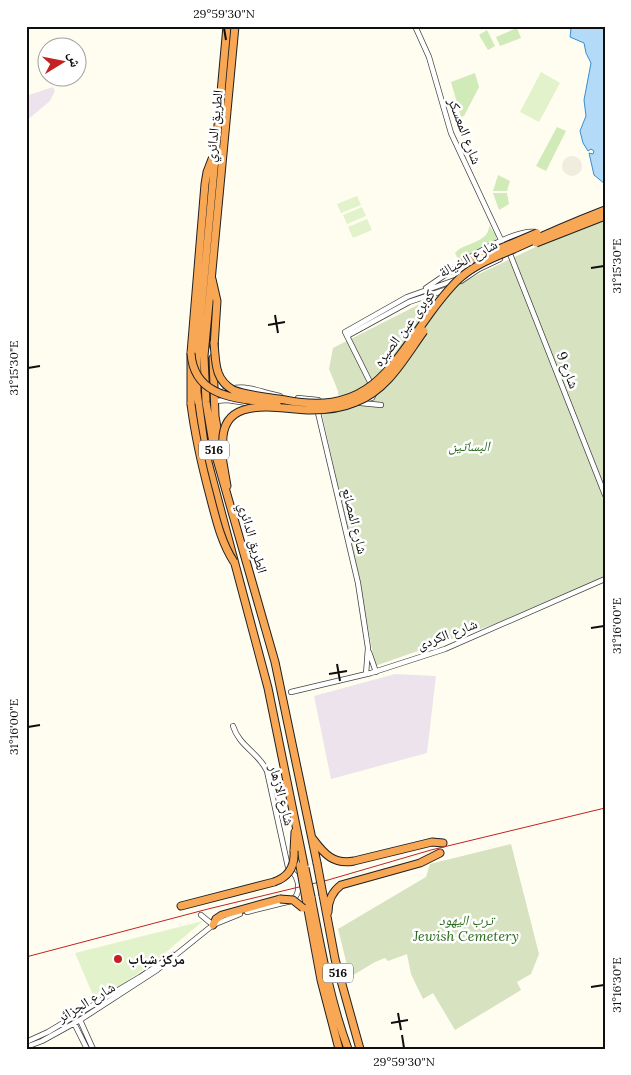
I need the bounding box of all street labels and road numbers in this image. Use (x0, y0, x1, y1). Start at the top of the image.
street label: الطريق الدائري (201, 89, 229, 163)
street label: شارع المعسكر (443, 94, 486, 167)
street label: شارع الخيالة (436, 235, 501, 282)
street label: كوبرى عين الصيره (369, 286, 439, 370)
street label: شارع 9 (552, 349, 583, 392)
road number: 516 (199, 440, 229, 460)
street label: شارع المصانع (337, 486, 372, 556)
street label: الطريق الدائري (232, 501, 272, 576)
street label: شارع الكردى (414, 614, 480, 655)
street label: شارع الازهار (264, 762, 299, 828)
road number: 516 (323, 964, 353, 982)
street label: شارع الجزائر (53, 978, 119, 1028)

